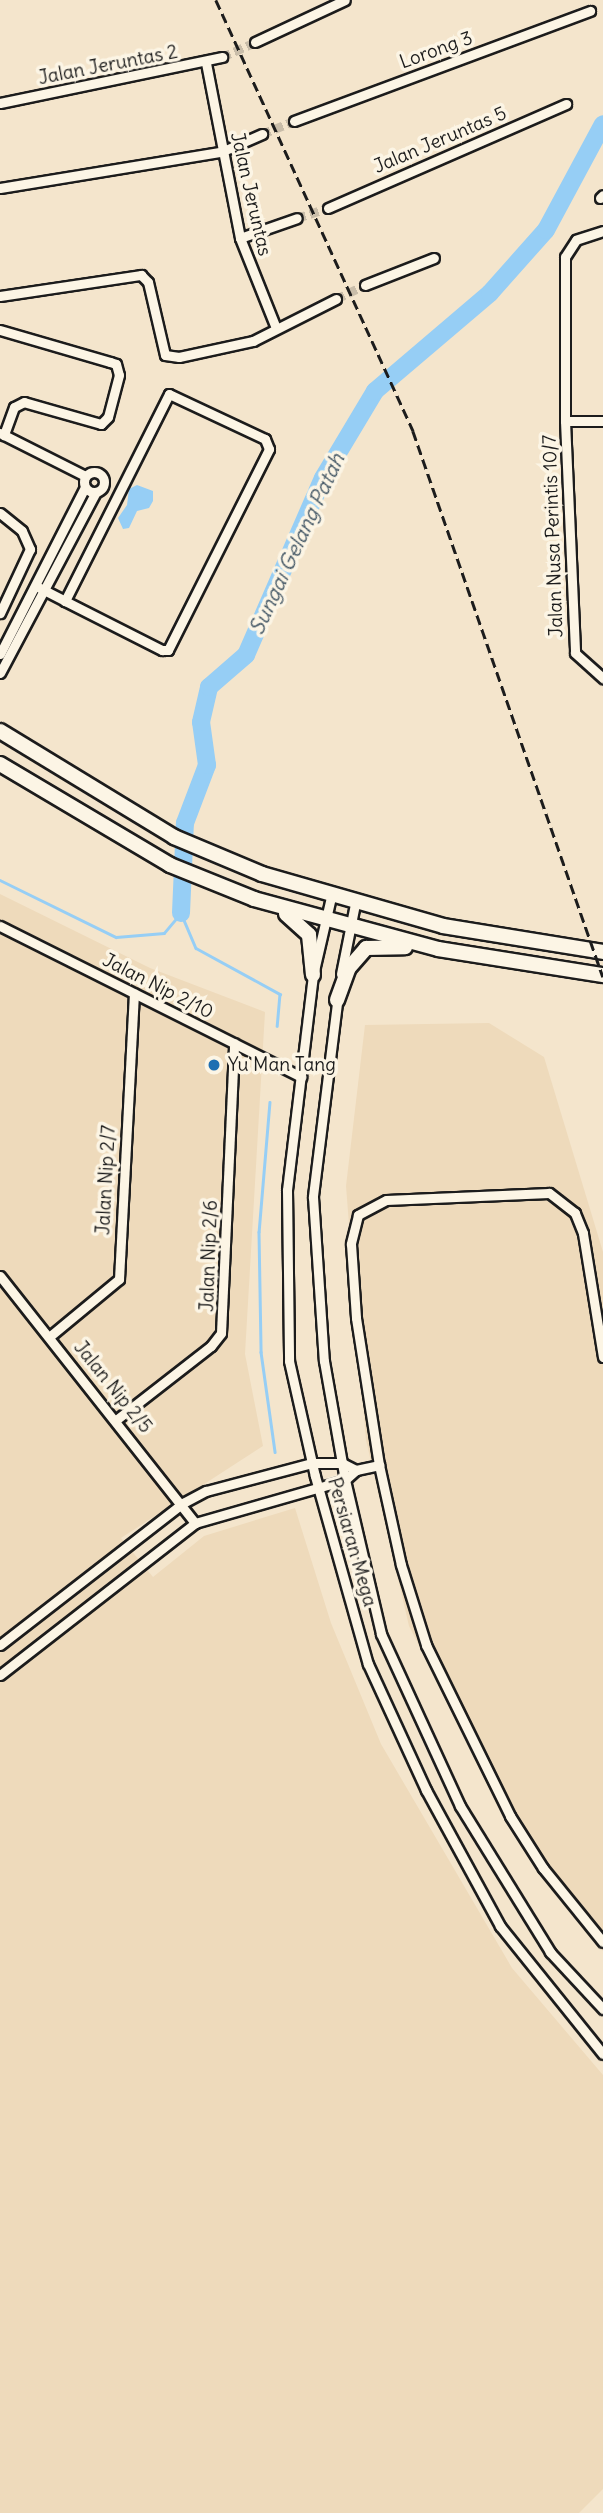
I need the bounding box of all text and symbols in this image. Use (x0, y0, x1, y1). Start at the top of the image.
street label: Lorong 3 (396, 26, 476, 74)
street label: Jalan Jeruntas 2 (36, 40, 180, 90)
street label: Jalan Jeruntas 5 (370, 102, 510, 178)
street label: Jalan Jeruntas (226, 130, 276, 258)
street label: Jalan Nusa Perintis 10/7 (538, 434, 568, 638)
water label: Sungai Gelang Patah (244, 449, 350, 639)
street label: Jalan Nip 2/10 (99, 948, 217, 1024)
place label: Yu Man Tang (228, 1054, 336, 1076)
marker: Yu Man Tang (206, 1057, 222, 1073)
street label: Jalan Nip 2/7 (92, 1124, 120, 1236)
street label: Jalan Nip 2/6 (196, 1200, 222, 1312)
street label: Jalan Nip 2/5 (69, 1336, 157, 1438)
street label: Persiaran Mega (323, 1475, 381, 1609)

